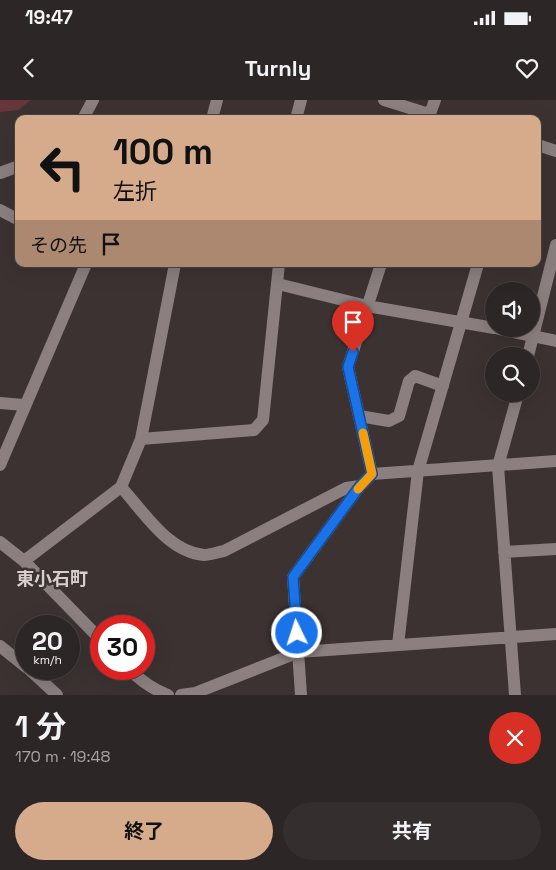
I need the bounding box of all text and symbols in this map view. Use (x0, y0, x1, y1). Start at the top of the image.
text: 19:47 (25, 5, 73, 30)
icon: back (15, 54, 43, 82)
text: Turnly (245, 54, 311, 82)
icon: heart (513, 54, 541, 82)
text: 100 m (113, 130, 213, 174)
icon: left (30, 135, 95, 200)
text: 左折 (113, 177, 157, 205)
icon: arrive (97, 230, 125, 258)
text: その先 (30, 233, 87, 258)
map controls (485, 282, 540, 402)
button: sound (485, 282, 540, 337)
pin (332, 301, 374, 352)
icon: arrive (339, 308, 367, 336)
button: search (485, 347, 540, 402)
district label: 東小石町 (16, 567, 88, 590)
position arrow (270, 606, 322, 658)
speed limit sign: 30 (90, 615, 155, 680)
text: 20 (32, 625, 63, 657)
text: km/h (33, 652, 62, 668)
text: 1 分 (15, 707, 66, 746)
button: close (489, 712, 541, 764)
text: 170 m · 19:48 (15, 746, 110, 767)
button: 終了 (15, 802, 273, 860)
button: 共有 (283, 802, 541, 860)

